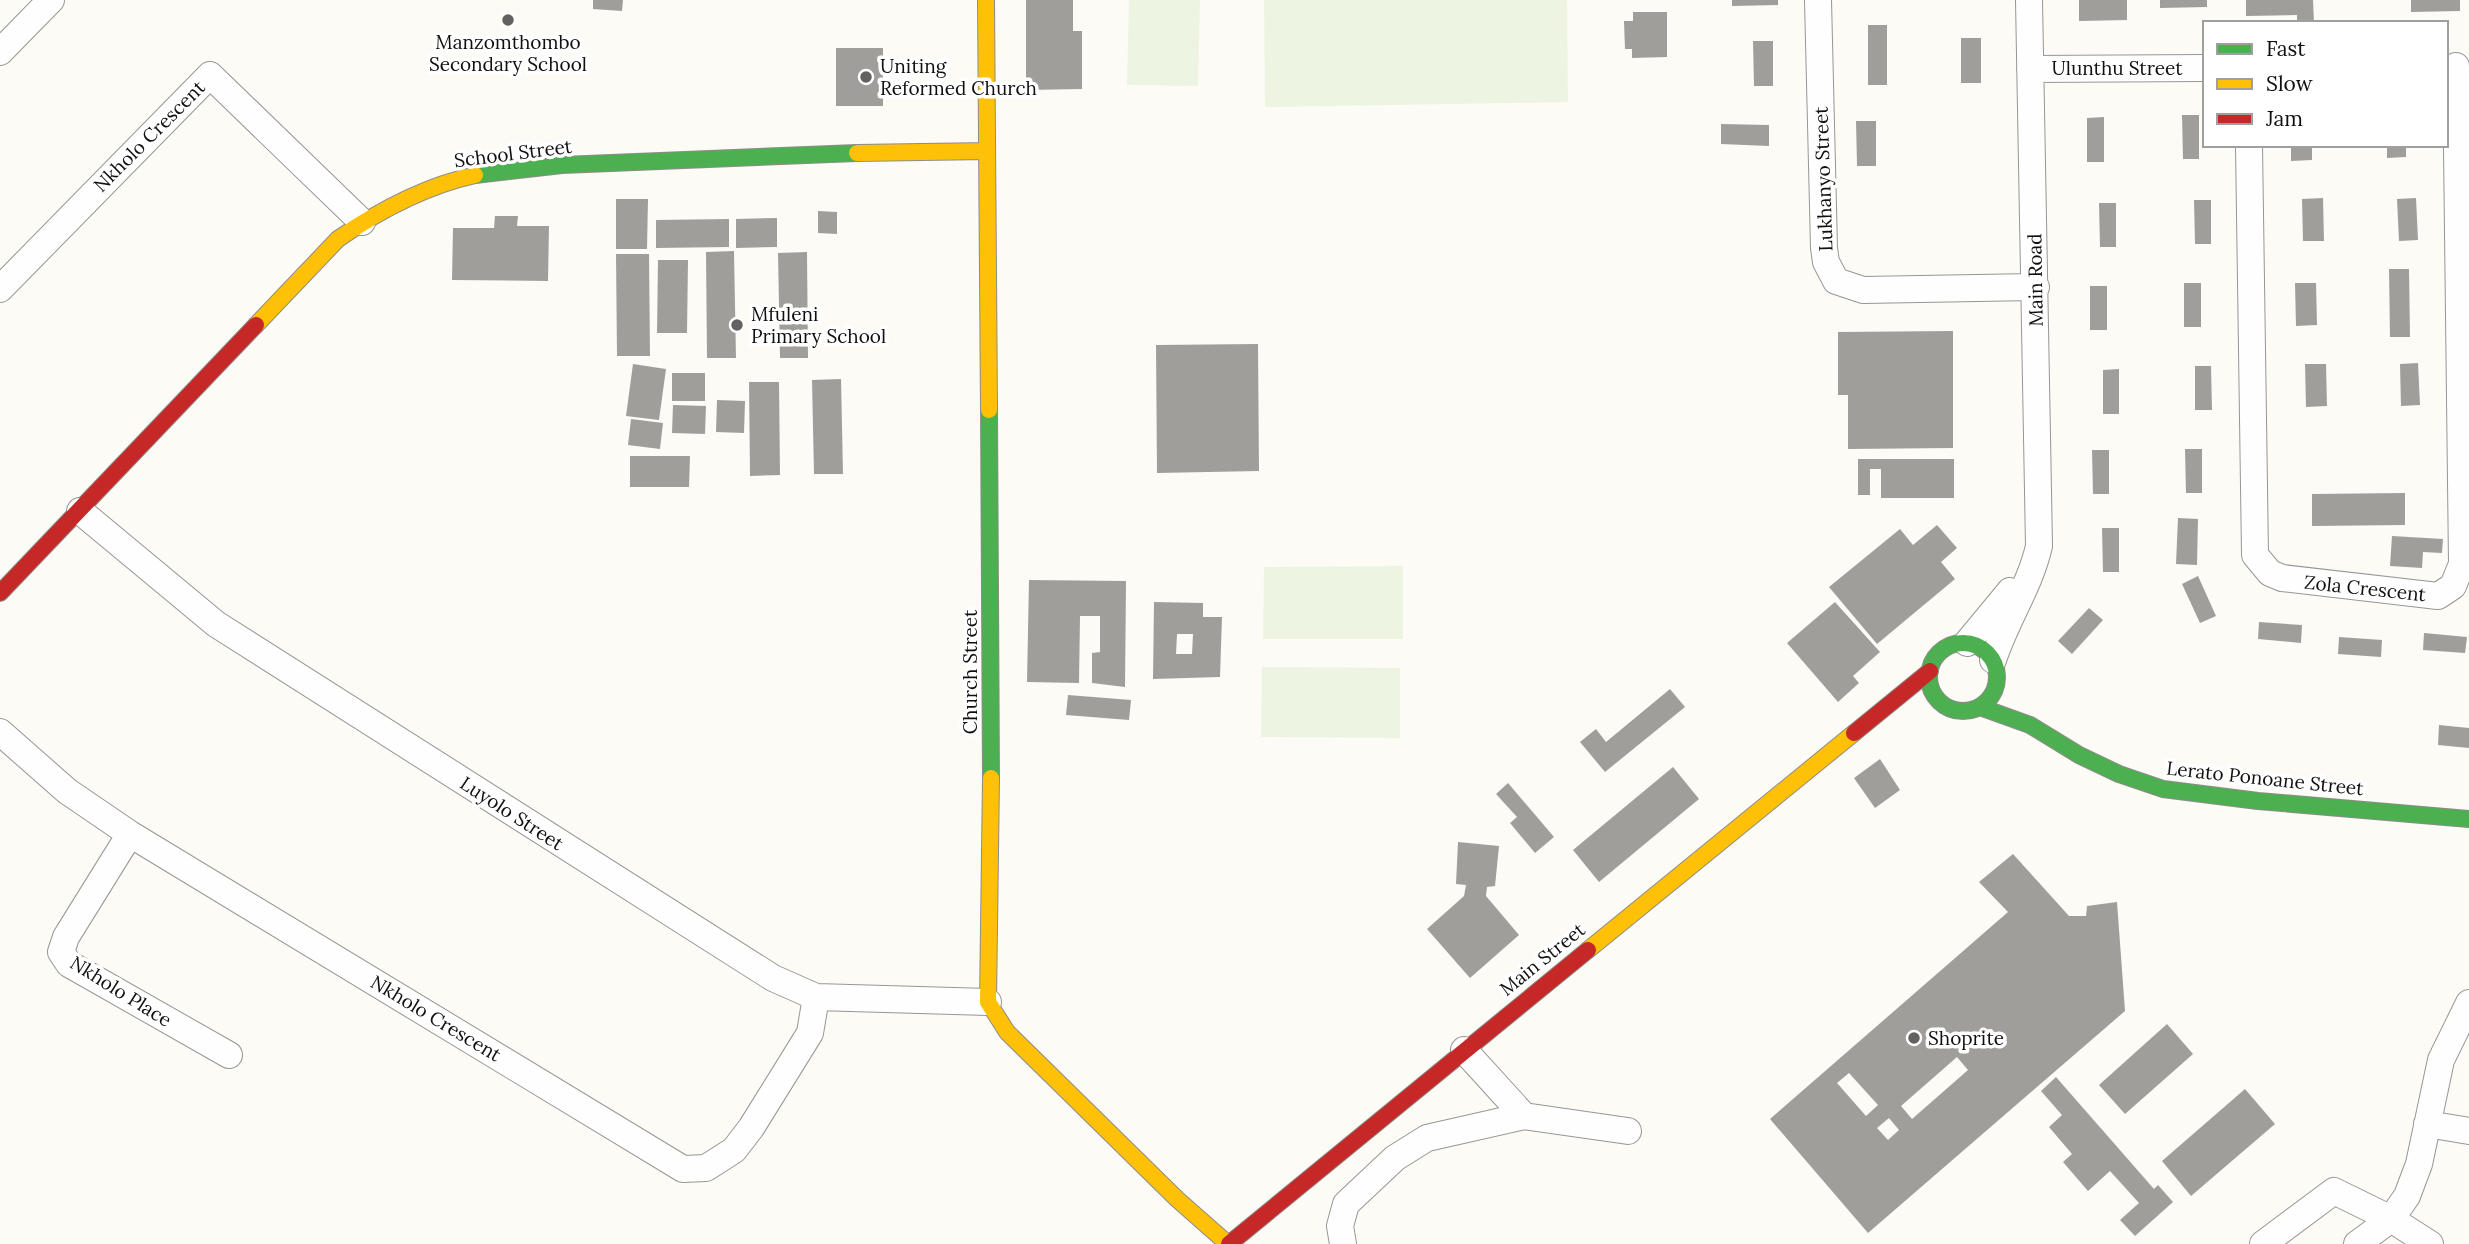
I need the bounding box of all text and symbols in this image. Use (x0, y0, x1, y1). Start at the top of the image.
marker: Manzomthombo Secondary School (500, 12, 516, 28)
legend (2203, 21, 2448, 147)
place label: Manzomthombo Secondary School (429, 30, 587, 76)
text: Fast (2266, 35, 2306, 62)
place label: Uniting Reformed Church (880, 54, 1037, 100)
street label: Ulunthu Street (2051, 56, 2183, 80)
marker: Uniting Reformed Church (858, 69, 874, 85)
text: Slow (2266, 70, 2313, 97)
street label: Nkholo Crescent (88, 75, 210, 197)
text: Jam (2265, 105, 2303, 132)
street label: Lukhanyo Street (1808, 106, 1838, 252)
street label: School Street (453, 134, 574, 172)
street label: Main Road (2022, 233, 2048, 327)
place label: Mfuleni Primary School (751, 302, 886, 348)
marker: Mfuleni Primary School (729, 317, 745, 333)
street label: Zola Crescent (2303, 570, 2428, 606)
street label: Church Street (958, 609, 982, 734)
street label: Lerato Ponoane Street (2165, 756, 2365, 800)
street label: Luyolo Street (456, 771, 569, 856)
street label: Main Street (1494, 917, 1590, 1001)
street label: Nkholo Place (66, 950, 176, 1032)
street label: Nkholo Crescent (366, 970, 506, 1067)
place label: Shoprite (1928, 1026, 2004, 1050)
marker: Shoprite (1906, 1030, 1922, 1046)

